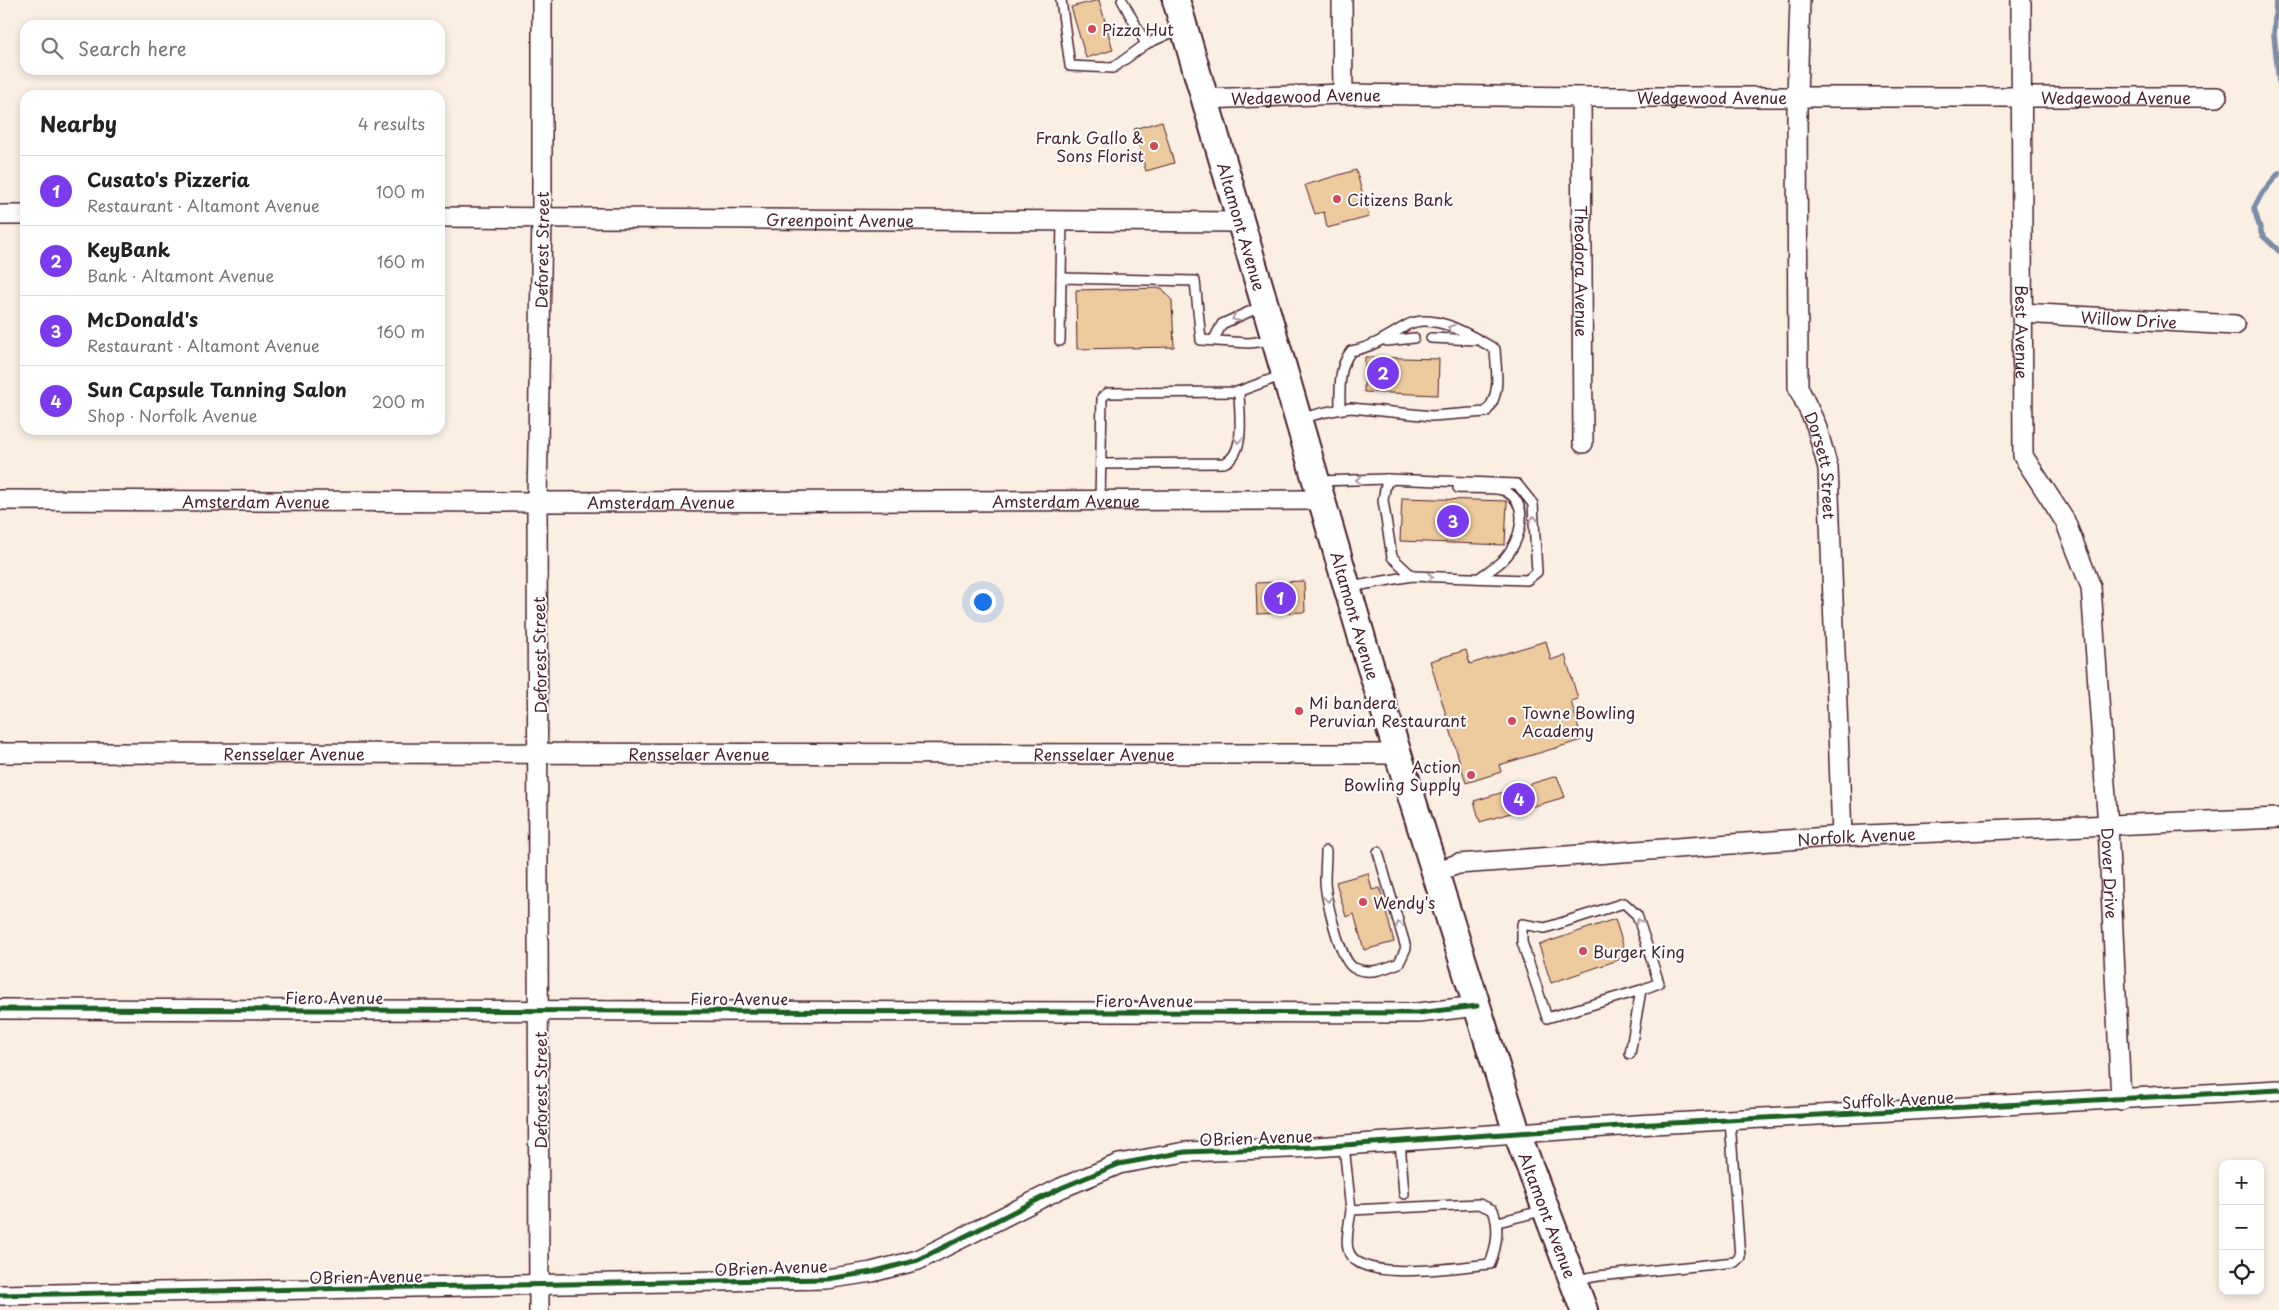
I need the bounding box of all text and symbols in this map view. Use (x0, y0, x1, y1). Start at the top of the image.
place label: Pizza Hut (1102, 17, 1174, 41)
search box (20, 20, 445, 75)
marker: Pizza Hut (1086, 23, 1098, 35)
icon: search (38, 34, 66, 62)
text: Search here (78, 34, 187, 62)
street label: Wedgewood Avenue (1231, 82, 1381, 110)
street label: Wedgewood Avenue (1637, 85, 1787, 109)
street label: Wedgewood Avenue (2041, 85, 2191, 109)
text: Nearby (40, 107, 117, 139)
text: 4 results (358, 111, 425, 135)
place label: Frank Gallo & Sons Florist (1035, 125, 1144, 167)
marker: Frank Gallo & Sons Florist (1148, 140, 1160, 152)
street label: Altamont Avenue (1212, 160, 1272, 294)
text: Cusato's Pizzeria (87, 165, 250, 193)
text: 1 (52, 179, 60, 203)
text: 100 m (376, 179, 425, 203)
place label: Citizens Bank (1347, 187, 1453, 211)
street label: Deforest Street (528, 191, 554, 309)
text: Restaurant · Altamont Avenue (87, 193, 320, 217)
marker: Citizens Bank (1331, 193, 1343, 205)
street label: Theodora Avenue (1570, 205, 1594, 337)
street label: Greenpoint Avenue (766, 207, 914, 232)
text: KeyBank (87, 235, 170, 263)
text: 2 (50, 249, 62, 273)
text: 160 m (377, 249, 425, 273)
text: Bank · Altamont Avenue (87, 263, 274, 287)
street label: Best Avenue (2010, 285, 2035, 379)
street label: Willow Drive (2080, 304, 2178, 334)
text: McDonald's (87, 305, 198, 333)
one-way arrow (1231, 312, 1240, 322)
text: 3 (51, 319, 61, 343)
text: 160 m (377, 319, 425, 343)
one-way arrow (1447, 324, 1456, 334)
text: Restaurant · Altamont Avenue (87, 333, 320, 357)
pin: 2 (1367, 354, 1399, 392)
text: Sun Capsule Tanning Salon (87, 375, 347, 403)
text: 4 (51, 389, 61, 413)
text: 200 m (372, 389, 425, 413)
text: Shop · Norfolk Avenue (87, 403, 257, 427)
street label: Dorsett Street (1799, 407, 1842, 520)
one-way arrow (1232, 437, 1243, 445)
one-way arrow (1355, 475, 1363, 485)
street label: Amsterdam Avenue (992, 488, 1140, 513)
street label: Amsterdam Avenue (182, 489, 330, 513)
street label: Amsterdam Avenue (587, 489, 735, 514)
pin: 3 (1437, 502, 1469, 540)
one-way arrow (1528, 514, 1539, 522)
street label: Altamont Avenue (1325, 548, 1386, 683)
one-way arrow (1426, 572, 1434, 582)
pin: 1 (1264, 579, 1296, 617)
your location (970, 589, 996, 615)
street label: Deforest Street (526, 596, 552, 714)
place label: Mi bandera Peruvian Restaurant (1309, 690, 1467, 732)
place label: Towne Bowling Academy (1522, 700, 1635, 742)
marker: Mi bandera Peruvian Restaurant (1293, 705, 1305, 717)
marker: Towne Bowling Academy (1506, 715, 1518, 727)
street label: Rensselaer Avenue (223, 741, 365, 765)
street label: Rensselaer Avenue (628, 741, 770, 766)
street label: Rensselaer Avenue (1033, 742, 1175, 766)
place label: Action Bowling Supply (1343, 754, 1461, 796)
marker: Action Bowling Supply (1465, 769, 1477, 781)
pin: 4 (1503, 780, 1535, 818)
street label: Norfolk Avenue (1797, 821, 1916, 851)
street label: Dover Drive (2096, 827, 2124, 919)
place label: Wendy's (1373, 890, 1435, 914)
one-way arrow (1322, 895, 1333, 903)
marker: Wendy's (1357, 896, 1369, 908)
one-way arrow (1635, 918, 1645, 927)
one-way arrow (1395, 922, 1405, 930)
place label: Burger King (1593, 939, 1685, 963)
marker: Burger King (1577, 945, 1589, 957)
street label: Fiero Avenue (285, 985, 383, 1009)
street label: Fiero Avenue (690, 986, 788, 1010)
street label: Fiero Avenue (1095, 988, 1193, 1012)
street label: Deforest Street (528, 1031, 552, 1148)
street label: Suffolk Avenue (1841, 1084, 1955, 1114)
street label: OBrien Avenue (1199, 1123, 1313, 1151)
street label: Altamont Avenue (1513, 1149, 1583, 1282)
map controls (2219, 1160, 2264, 1295)
button: + (2219, 1160, 2264, 1205)
button: − (2219, 1205, 2264, 1250)
button: locate (2219, 1250, 2264, 1295)
street label: OBrien Avenue (714, 1253, 828, 1281)
street label: OBrien Avenue (309, 1263, 423, 1289)

